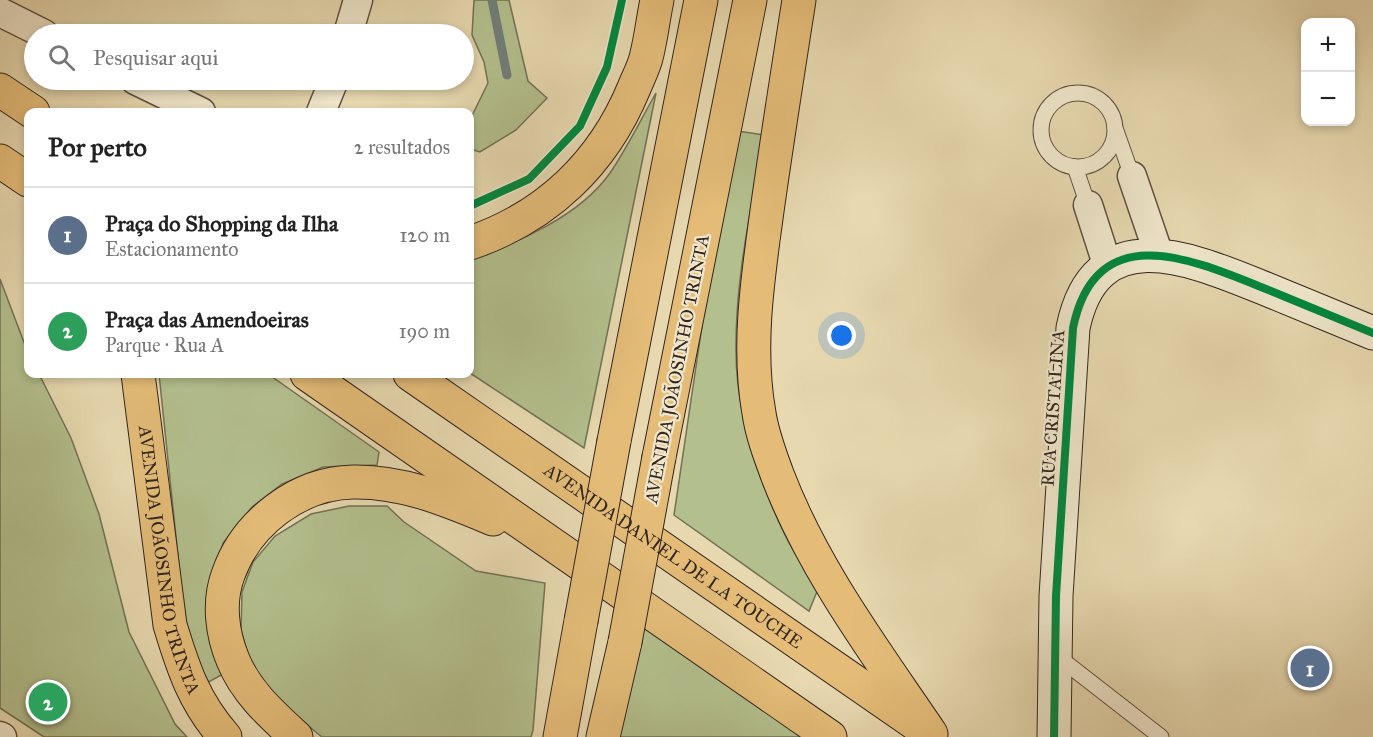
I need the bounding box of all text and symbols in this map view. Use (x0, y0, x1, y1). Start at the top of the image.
map controls (1301, 18, 1355, 126)
button: + (1301, 18, 1355, 72)
search box (24, 24, 474, 90)
icon: search (45, 41, 78, 74)
text: Pesquisar aqui (93, 44, 218, 71)
button: − (1301, 72, 1355, 126)
text: Por perto (48, 131, 147, 163)
text: 2 resultados (354, 135, 450, 159)
text: Praça do Shopping da Ilha (105, 210, 338, 237)
text: 1 (64, 223, 71, 247)
text: 120 m (399, 223, 450, 247)
street label: AVENIDA JOÃOSINHO TRINTA (640, 233, 715, 506)
text: Estacionamento (105, 237, 239, 261)
text: Praça das Amendoeiras (105, 306, 309, 333)
text: 2 (63, 319, 72, 343)
text: 190 m (399, 319, 450, 343)
your location (827, 321, 856, 350)
street label: RUA CRISTALINA (1037, 329, 1069, 487)
text: Parque · Rua A (105, 333, 224, 357)
street label: AVENIDA JOÃOSINHO TRINTA (134, 423, 205, 698)
street label: AVENIDA DANIEL DE LA TOUCHE (539, 458, 807, 653)
pin: 1 (1290, 646, 1330, 690)
pin: 2 (28, 680, 68, 724)

